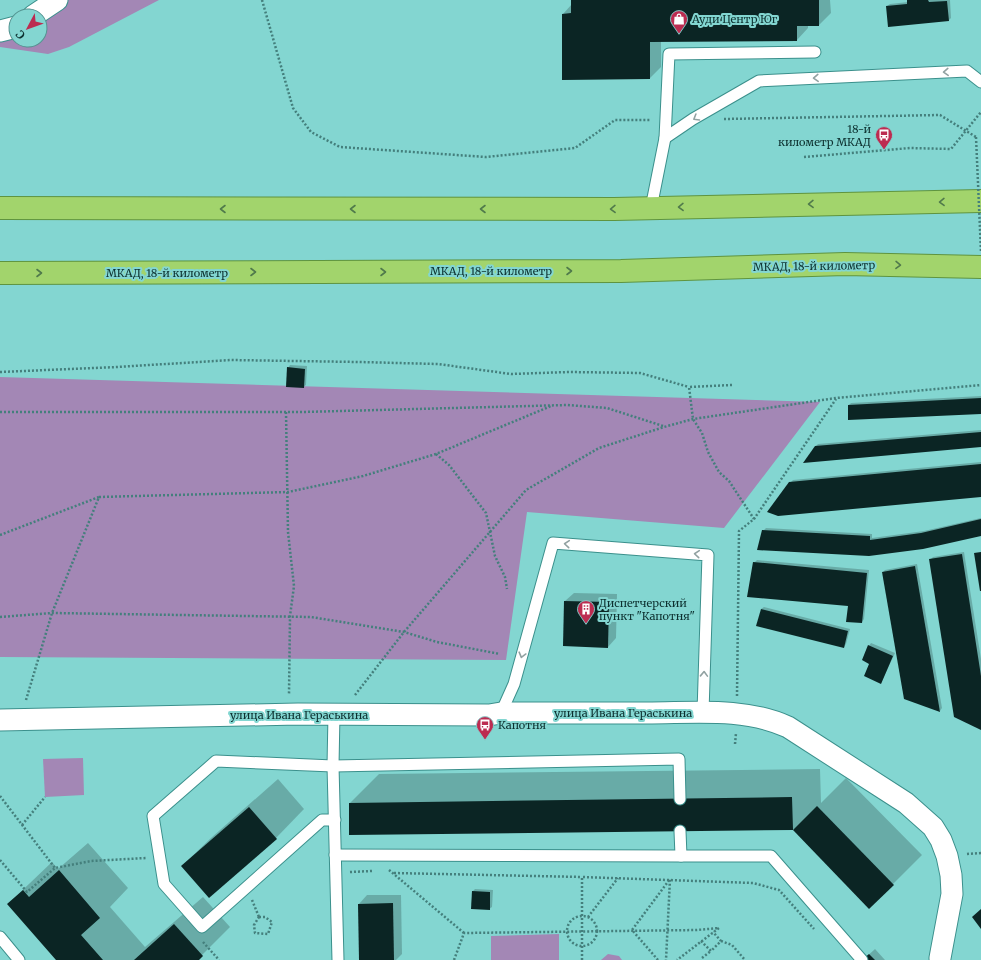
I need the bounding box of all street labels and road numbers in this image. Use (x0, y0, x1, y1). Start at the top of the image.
street label: МКАД, 18-й километр (753, 258, 875, 274)
street label: МКАД, 18-й километр (430, 264, 552, 278)
street label: МКАД, 18-й километр (106, 266, 228, 280)
street label: улица Ивана Гераськина (554, 706, 692, 720)
street label: улица Ивана Гераськина (230, 708, 368, 722)

